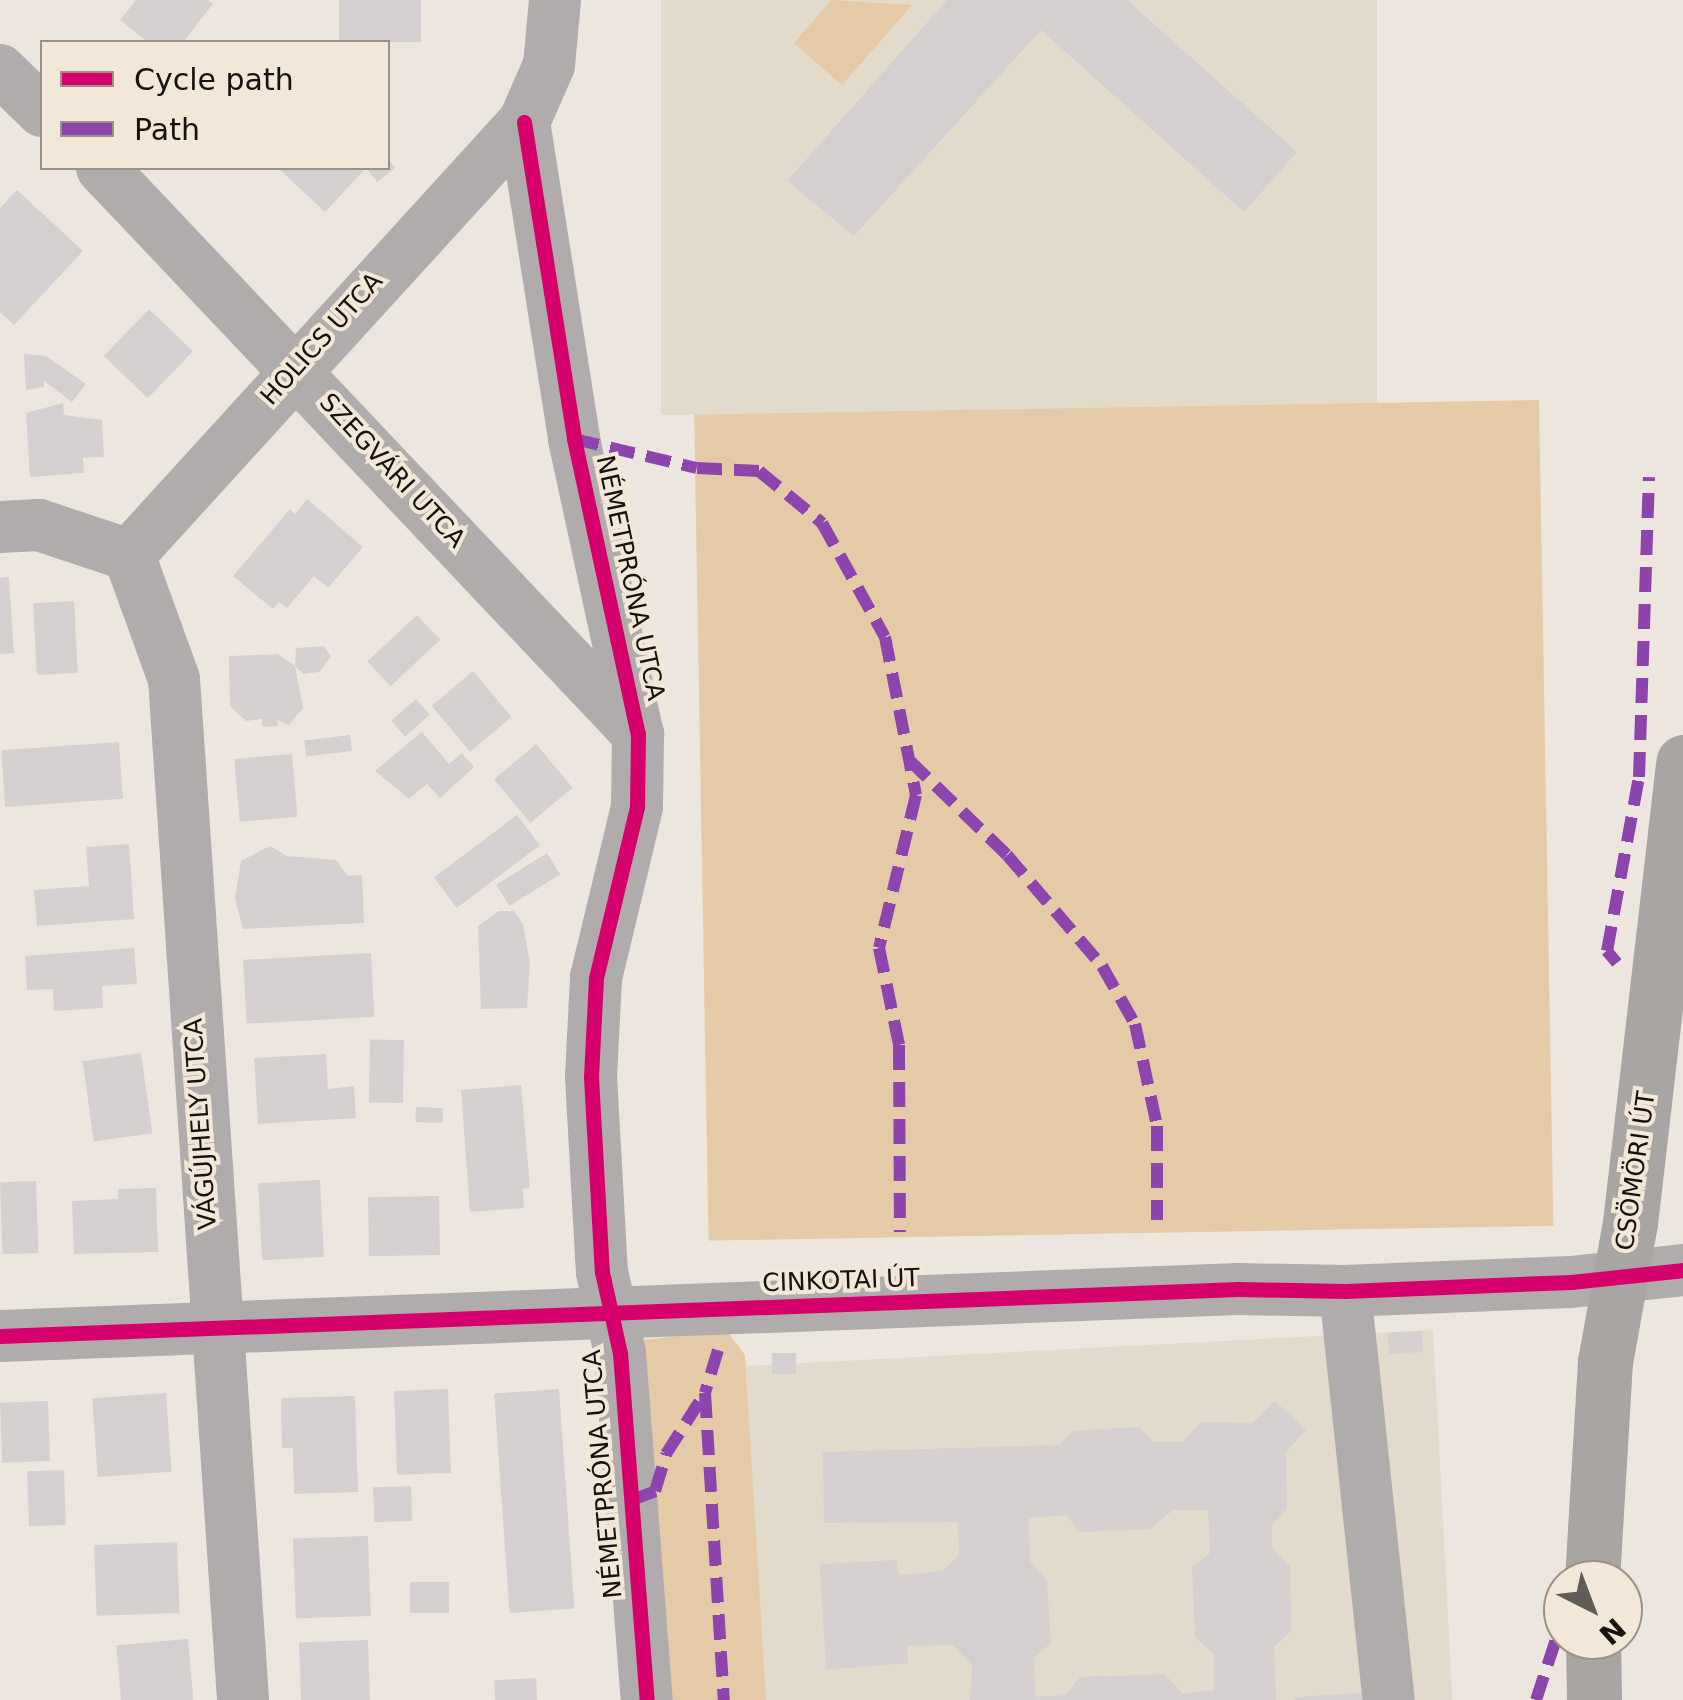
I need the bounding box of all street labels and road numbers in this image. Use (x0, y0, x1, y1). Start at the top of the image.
street label: HOLICS UTCA (255, 267, 389, 411)
street label: SZEGVÁRI UTCA (313, 388, 471, 554)
street label: NÉMETPRÓNA UTCA (589, 453, 671, 703)
street label: VÁGÚJHELY UTCA (179, 1017, 223, 1231)
street label: CSÖMÖRI ÚT (1610, 1089, 1662, 1253)
street label: CINKOTAI ÚT (762, 1263, 920, 1299)
street label: NÉMETPRÓNA UTCA (577, 1348, 629, 1600)

